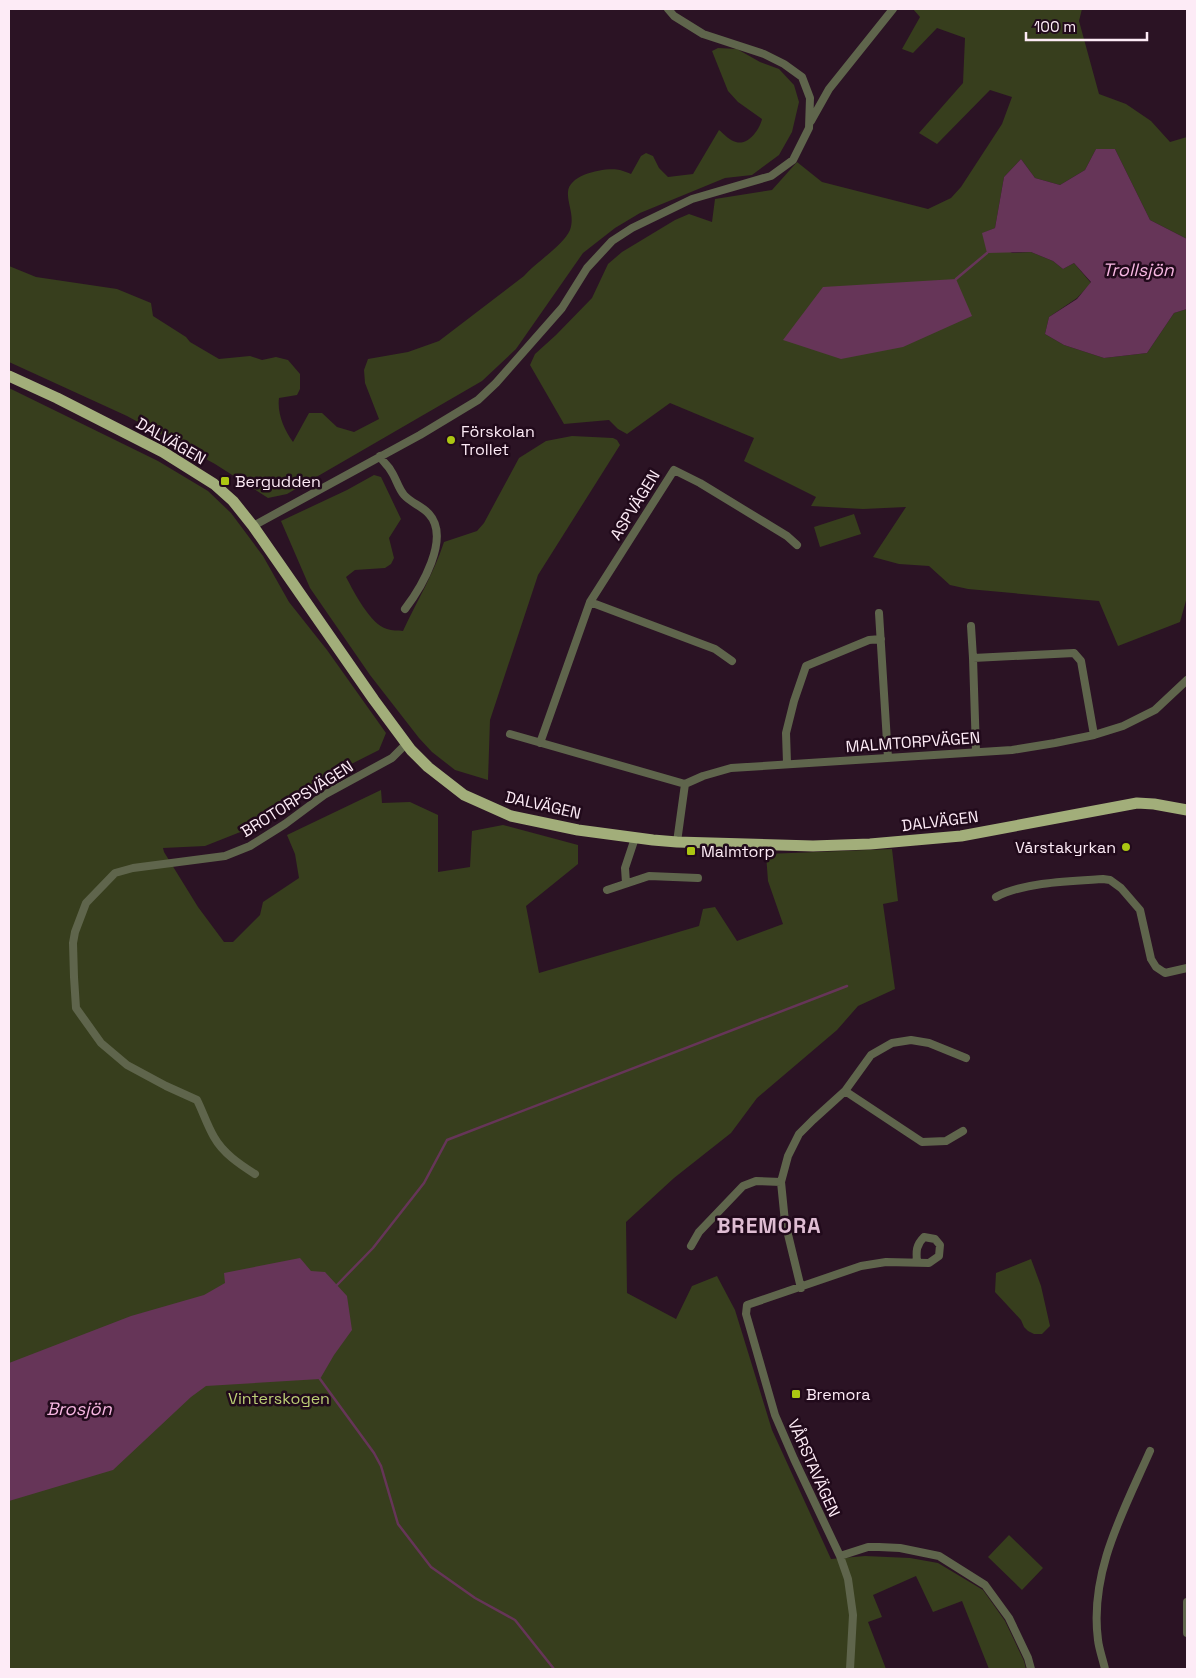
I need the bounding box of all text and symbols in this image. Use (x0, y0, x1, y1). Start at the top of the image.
scale bar (1026, 10, 1147, 42)
text: 100 m (1034, 17, 1076, 36)
water label: Trollsjön (1102, 258, 1175, 281)
street label: DALVÄGEN (132, 413, 210, 469)
place label: Förskolan Trollet (461, 421, 535, 460)
marker: Förskolan Trollet (445, 434, 457, 446)
street label: ASPVÄGEN (605, 466, 665, 544)
place label: Bergudden (235, 471, 321, 492)
marker: Bergudden (219, 475, 231, 487)
street label: MALMTORPVÄGEN (845, 727, 981, 757)
street label: BROTORPSVÄGEN (237, 756, 357, 842)
street label: DALVÄGEN (503, 786, 583, 824)
street label: DALVÄGEN (900, 806, 980, 836)
place label: Vårstakyrkan (1015, 837, 1116, 858)
place label: Malmtorp (701, 841, 775, 862)
marker: Vårstakyrkan (1120, 841, 1132, 853)
marker: Malmtorp (685, 845, 697, 857)
district label: BREMORA (716, 1212, 822, 1239)
place label: Bremora (806, 1384, 870, 1405)
park label: Vinterskogen (228, 1388, 330, 1409)
marker: Bremora (790, 1388, 802, 1400)
water label: Brosjön (46, 1397, 113, 1420)
street label: VÅRSTAVÄGEN (783, 1416, 845, 1520)

